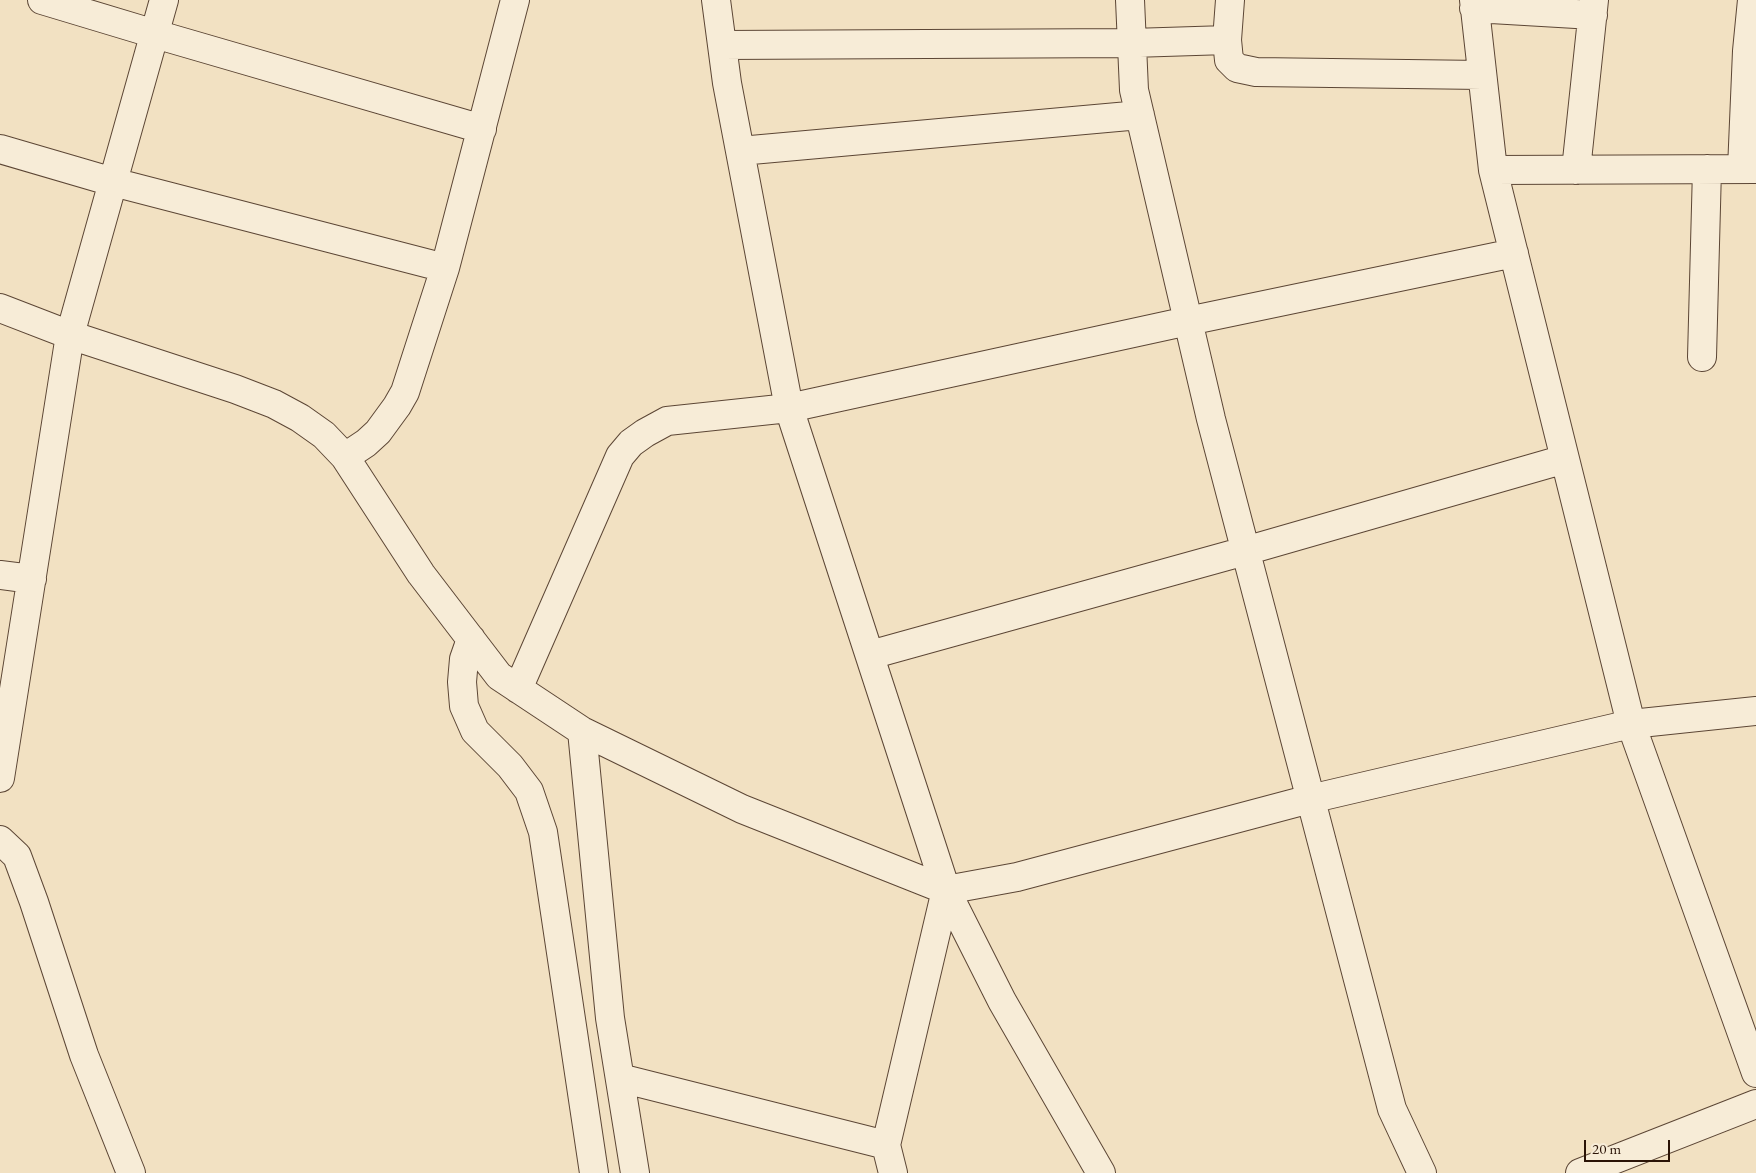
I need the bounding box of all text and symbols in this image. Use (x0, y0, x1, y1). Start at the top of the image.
scale bar (1586, 1130, 1672, 1162)
text: 20 m (1592, 1139, 1621, 1158)

